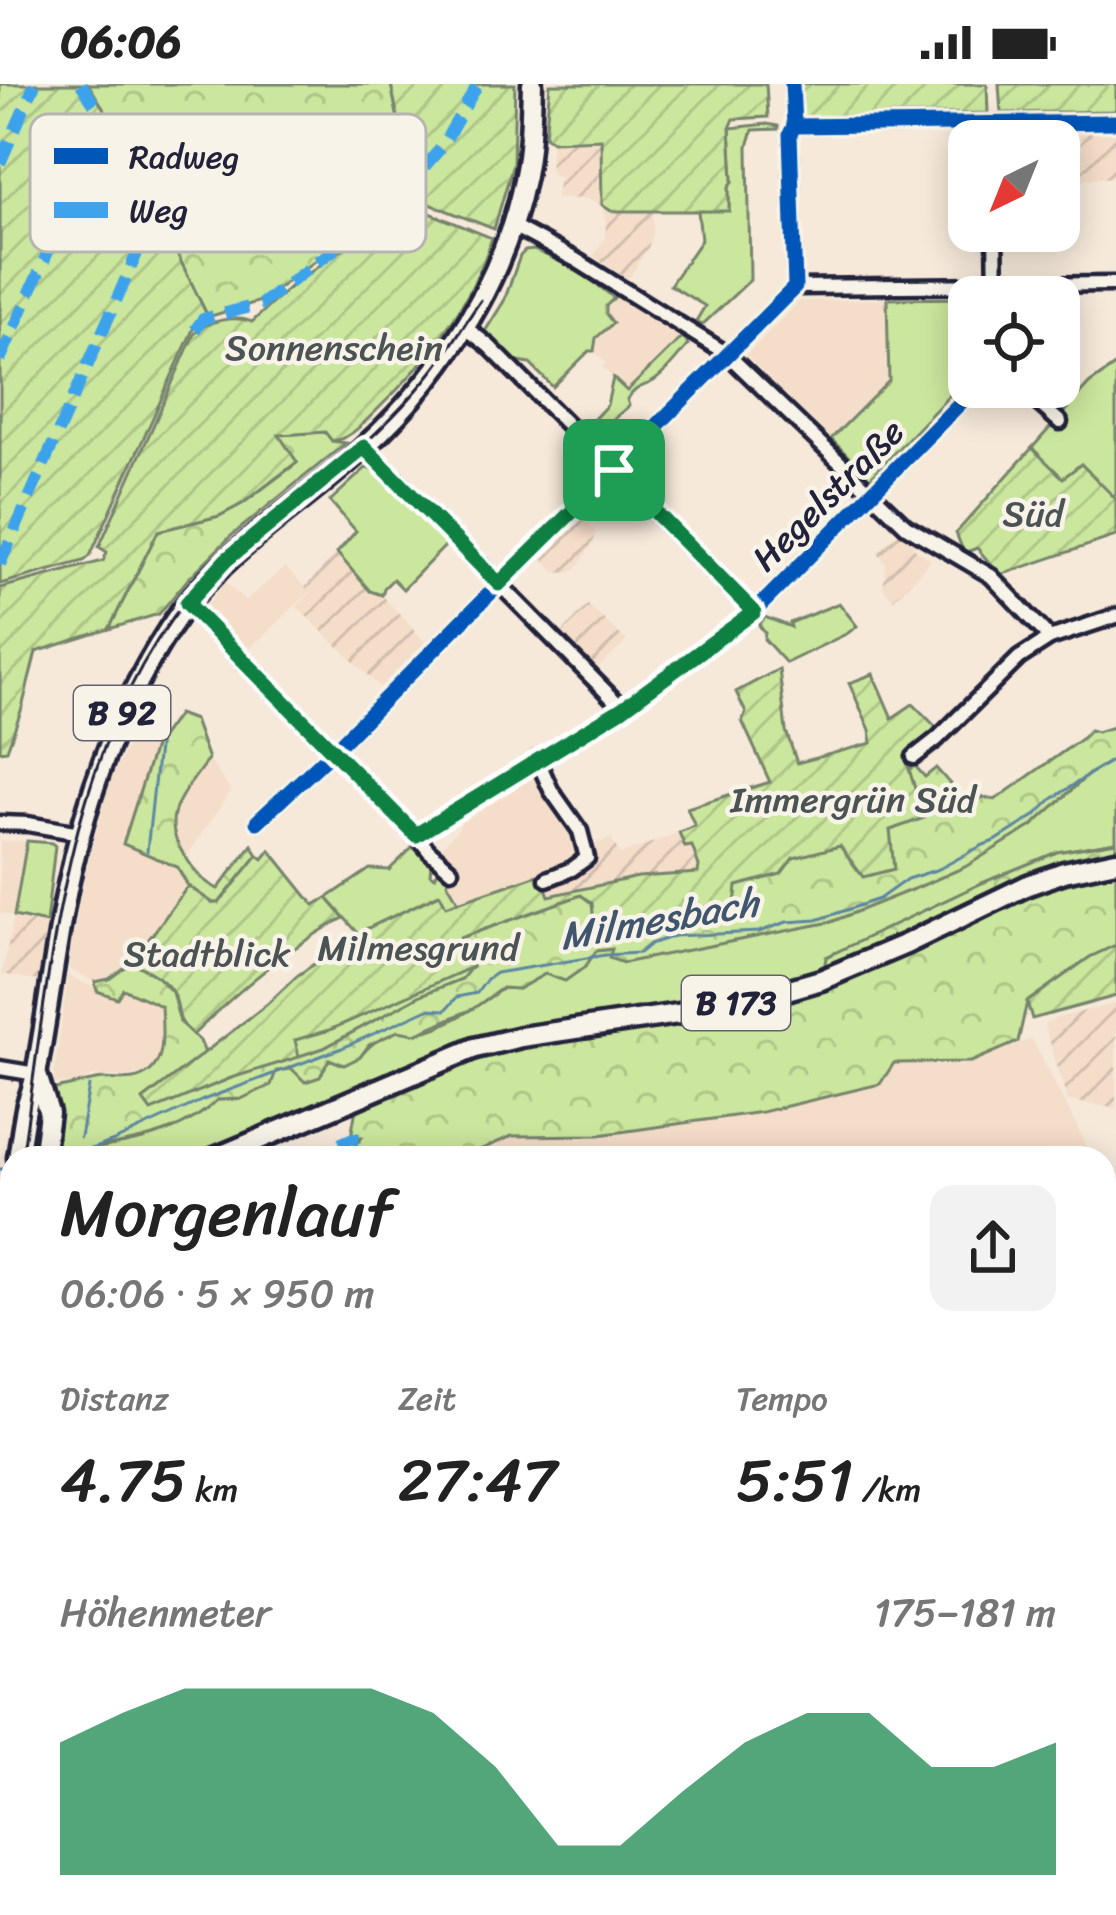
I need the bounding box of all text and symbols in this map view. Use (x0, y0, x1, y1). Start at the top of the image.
text: 06:06 (60, 2, 182, 82)
legend (30, 114, 426, 252)
north arrow (948, 120, 1080, 252)
map controls (948, 120, 1080, 408)
text: Radweg (129, 128, 239, 186)
text: Weg (129, 182, 188, 240)
button: locate (948, 276, 1080, 408)
park label: Sonnenschein (225, 316, 443, 380)
street label: Hegelstraße (736, 403, 920, 587)
pin (563, 419, 665, 521)
icon: arrive (581, 437, 647, 503)
park label: Süd (1003, 482, 1066, 546)
road number: B 92 (74, 686, 170, 740)
park label: Immergrün Süd (730, 768, 978, 832)
water label: Milmesbach (554, 867, 767, 970)
park label: Milmesgrund (317, 916, 522, 980)
park label: Stadtblick (124, 922, 291, 986)
road number: B 173 (682, 976, 790, 1030)
text: Morgenlauf (60, 1155, 394, 1272)
button: share (930, 1185, 1056, 1311)
text: 06:06 · 5 × 950 m (60, 1259, 374, 1328)
text: Distanz (60, 1370, 169, 1428)
text: Zeit (398, 1370, 456, 1428)
text: Tempo (736, 1370, 828, 1428)
text: 4.75 (60, 1428, 187, 1534)
text: 27:47 (398, 1428, 557, 1534)
text: 5:51 (736, 1428, 853, 1534)
text: km (187, 1461, 238, 1519)
text: /km (853, 1461, 921, 1519)
text: Höhenmeter (60, 1578, 271, 1647)
text: 175–181 m (874, 1578, 1056, 1647)

